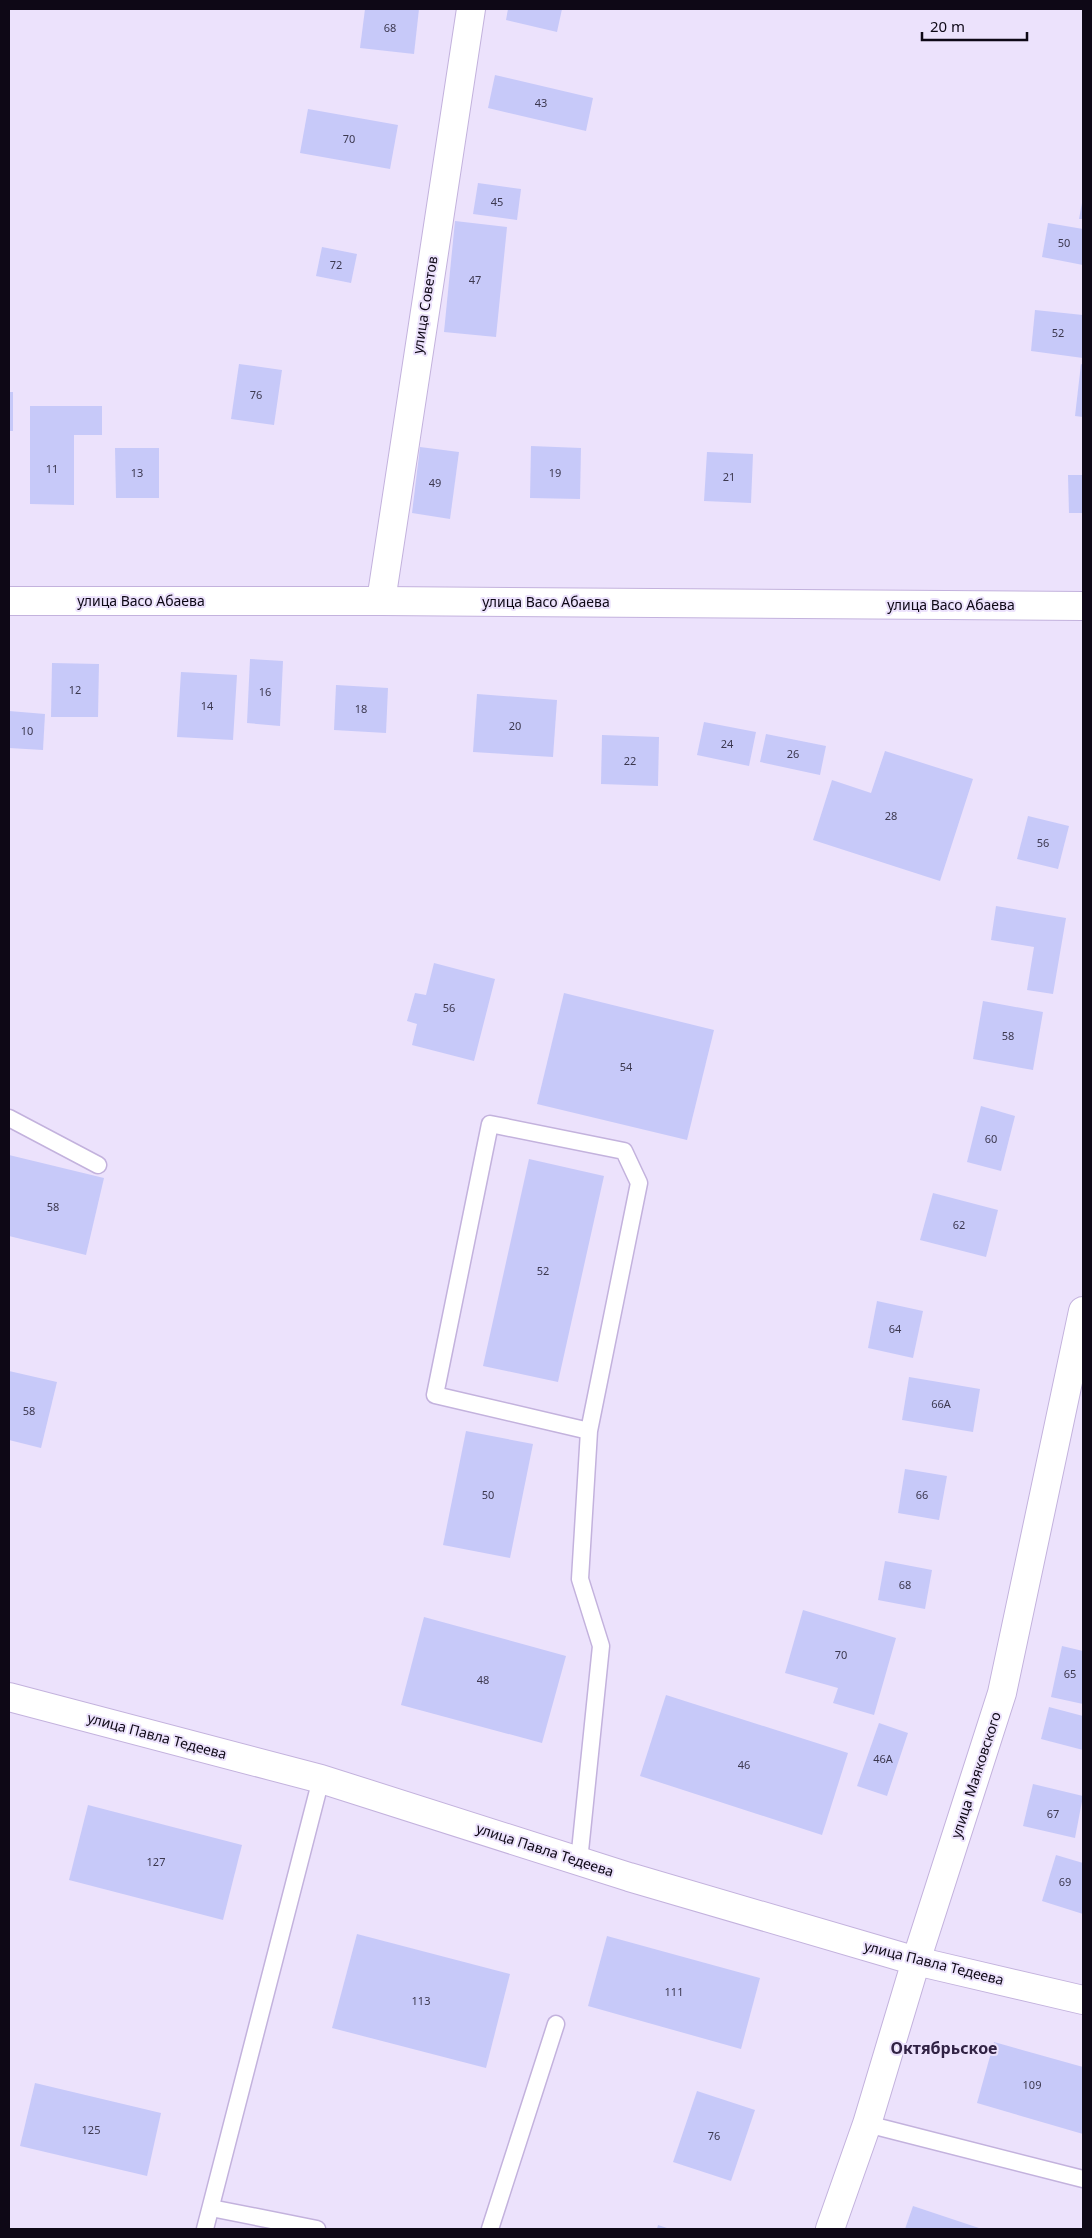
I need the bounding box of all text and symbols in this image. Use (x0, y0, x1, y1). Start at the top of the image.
scale bar (922, 10, 1027, 42)
text: 20 m (930, 16, 965, 36)
house number: 68 (384, 20, 396, 35)
house number: 43 (535, 95, 547, 110)
house number: 70 (343, 131, 355, 146)
house number: 45 (491, 194, 503, 209)
house number: 50 (1058, 235, 1070, 250)
street label: улица Советов (407, 255, 442, 355)
house number: 72 (330, 257, 342, 272)
house number: 47 (469, 272, 481, 287)
house number: 52 (1052, 325, 1064, 340)
house number: 76 (250, 387, 262, 402)
house number: 11 (46, 461, 58, 476)
house number: 13 (131, 465, 143, 480)
house number: 19 (549, 465, 561, 480)
house number: 21 (723, 469, 735, 484)
house number: 49 (429, 475, 441, 490)
street label: улица Васо Абаева (77, 591, 205, 610)
street label: улица Васо Абаева (482, 592, 610, 611)
street label: улица Васо Абаева (887, 595, 1015, 614)
house number: 12 (69, 682, 81, 697)
house number: 16 (259, 684, 271, 699)
house number: 14 (201, 698, 214, 713)
house number: 18 (355, 701, 367, 716)
house number: 20 (509, 718, 521, 733)
house number: 10 (21, 723, 33, 738)
house number: 24 (721, 736, 734, 751)
house number: 26 (787, 746, 799, 761)
house number: 22 (624, 753, 636, 768)
house number: 28 (885, 808, 897, 823)
house number: 56 (1037, 835, 1049, 850)
house number: 56 (443, 1000, 455, 1015)
house number: 58 (1002, 1028, 1014, 1043)
house number: 54 (620, 1059, 633, 1074)
house number: 60 (985, 1131, 997, 1146)
house number: 58 (47, 1199, 59, 1214)
house number: 62 (953, 1217, 965, 1232)
house number: 52 (537, 1263, 549, 1278)
house number: 64 (889, 1321, 902, 1336)
house number: 66А (931, 1396, 952, 1411)
house number: 58 (23, 1403, 35, 1418)
house number: 50 (482, 1487, 494, 1502)
house number: 66 (916, 1487, 928, 1502)
house number: 68 (899, 1577, 911, 1592)
house number: 70 (835, 1647, 847, 1662)
house number: 65 (1064, 1666, 1076, 1681)
house number: 48 (477, 1672, 489, 1687)
street label: улица Павла Тедеева (85, 1708, 229, 1763)
street label: улица Маяковского (946, 1709, 1005, 1841)
house number: 46А (873, 1751, 894, 1766)
house number: 46 (738, 1757, 750, 1772)
house number: 67 (1047, 1806, 1059, 1821)
street label: улица Павла Тедеева (474, 1818, 616, 1881)
house number: 127 (147, 1854, 165, 1869)
house number: 69 (1059, 1874, 1071, 1889)
street label: улица Павла Тедеева (862, 1936, 1006, 1989)
house number: 111 (665, 1984, 683, 1999)
house number: 113 (412, 1993, 430, 2008)
district label: Октябрьское (891, 2037, 997, 2059)
house number: 109 (1023, 2077, 1041, 2092)
house number: 125 (82, 2122, 100, 2137)
house number: 76 (708, 2128, 720, 2143)

